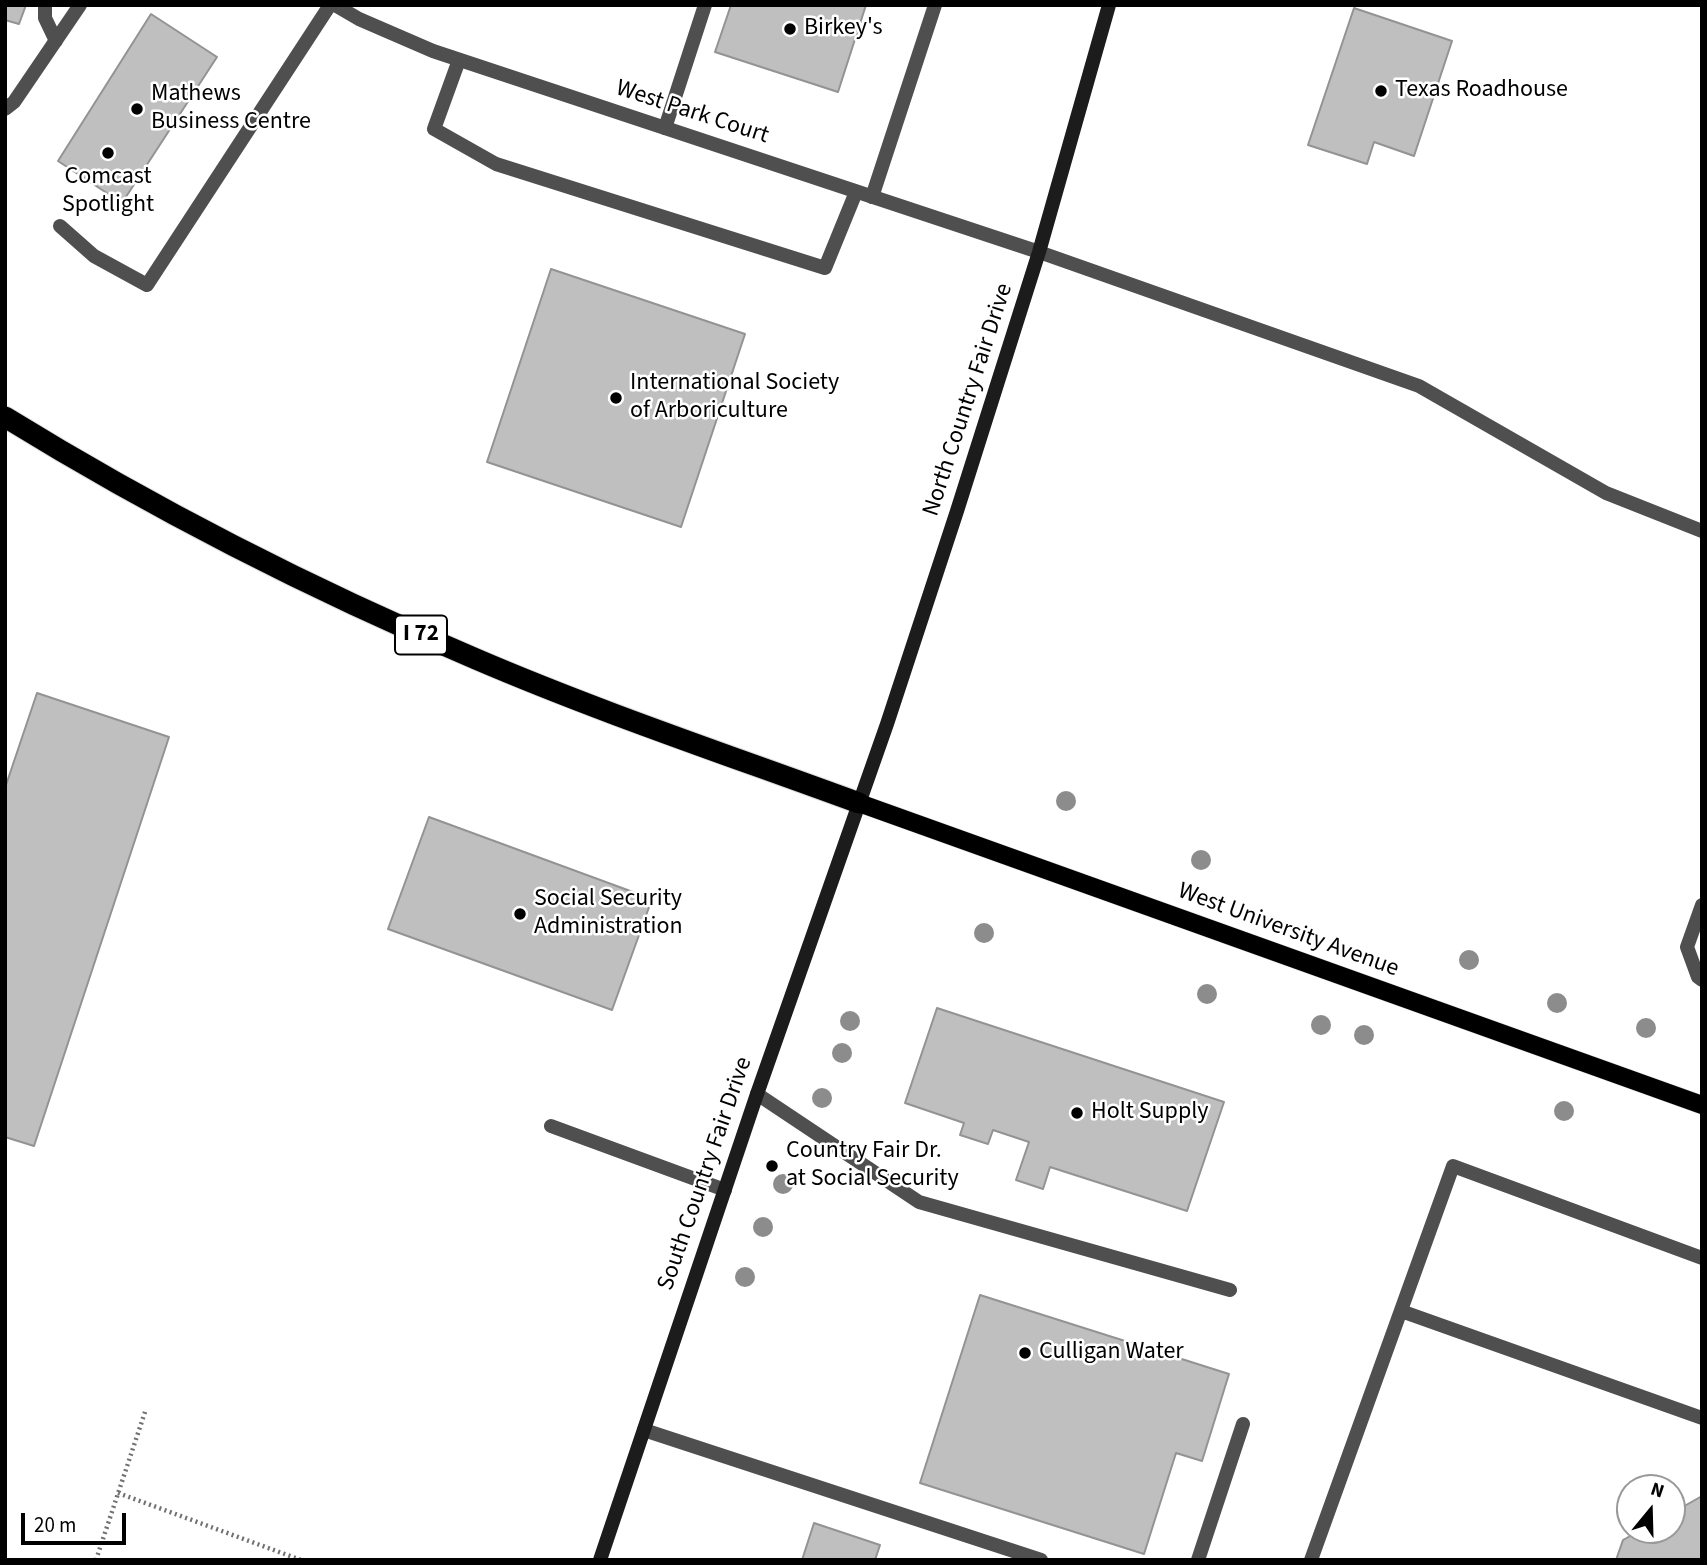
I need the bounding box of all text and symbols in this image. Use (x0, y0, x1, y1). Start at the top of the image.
place label: Birkey's (804, 15, 883, 43)
marker: Birkey's (782, 21, 798, 37)
street label: West Park Court (612, 75, 772, 151)
place label: Texas Roadhouse (1395, 77, 1568, 105)
place label: Mathews Business Centre (151, 81, 311, 137)
marker: Texas Roadhouse (1373, 83, 1389, 99)
marker: Mathews Business Centre (129, 101, 145, 117)
marker: Comcast Spotlight (100, 145, 116, 161)
place label: Comcast Spotlight (62, 164, 154, 220)
street label: North Country Fair Drive (918, 280, 1020, 520)
place label: International Society of Arboriculture (630, 370, 839, 426)
marker: International Society of Arboriculture (608, 390, 624, 406)
road number: I 72 (395, 615, 447, 654)
street label: West University Avenue (1174, 878, 1402, 984)
place label: Social Security Administration (534, 886, 683, 942)
marker: Social Security Administration (512, 906, 528, 922)
street label: South Country Fair Drive (653, 1053, 759, 1295)
place label: Holt Supply (1091, 1099, 1209, 1127)
marker: Holt Supply (1069, 1105, 1085, 1121)
place label: Country Fair Dr. at Social Security (786, 1138, 959, 1194)
marker: Country Fair Dr. at Social Security (764, 1158, 780, 1174)
place label: Culligan Water (1039, 1339, 1184, 1367)
marker: Culligan Water (1017, 1345, 1033, 1361)
north arrow (1616, 1474, 1686, 1544)
text: N (1647, 1476, 1668, 1505)
scale bar (24, 1498, 130, 1542)
text: 20 m (34, 1510, 76, 1540)

